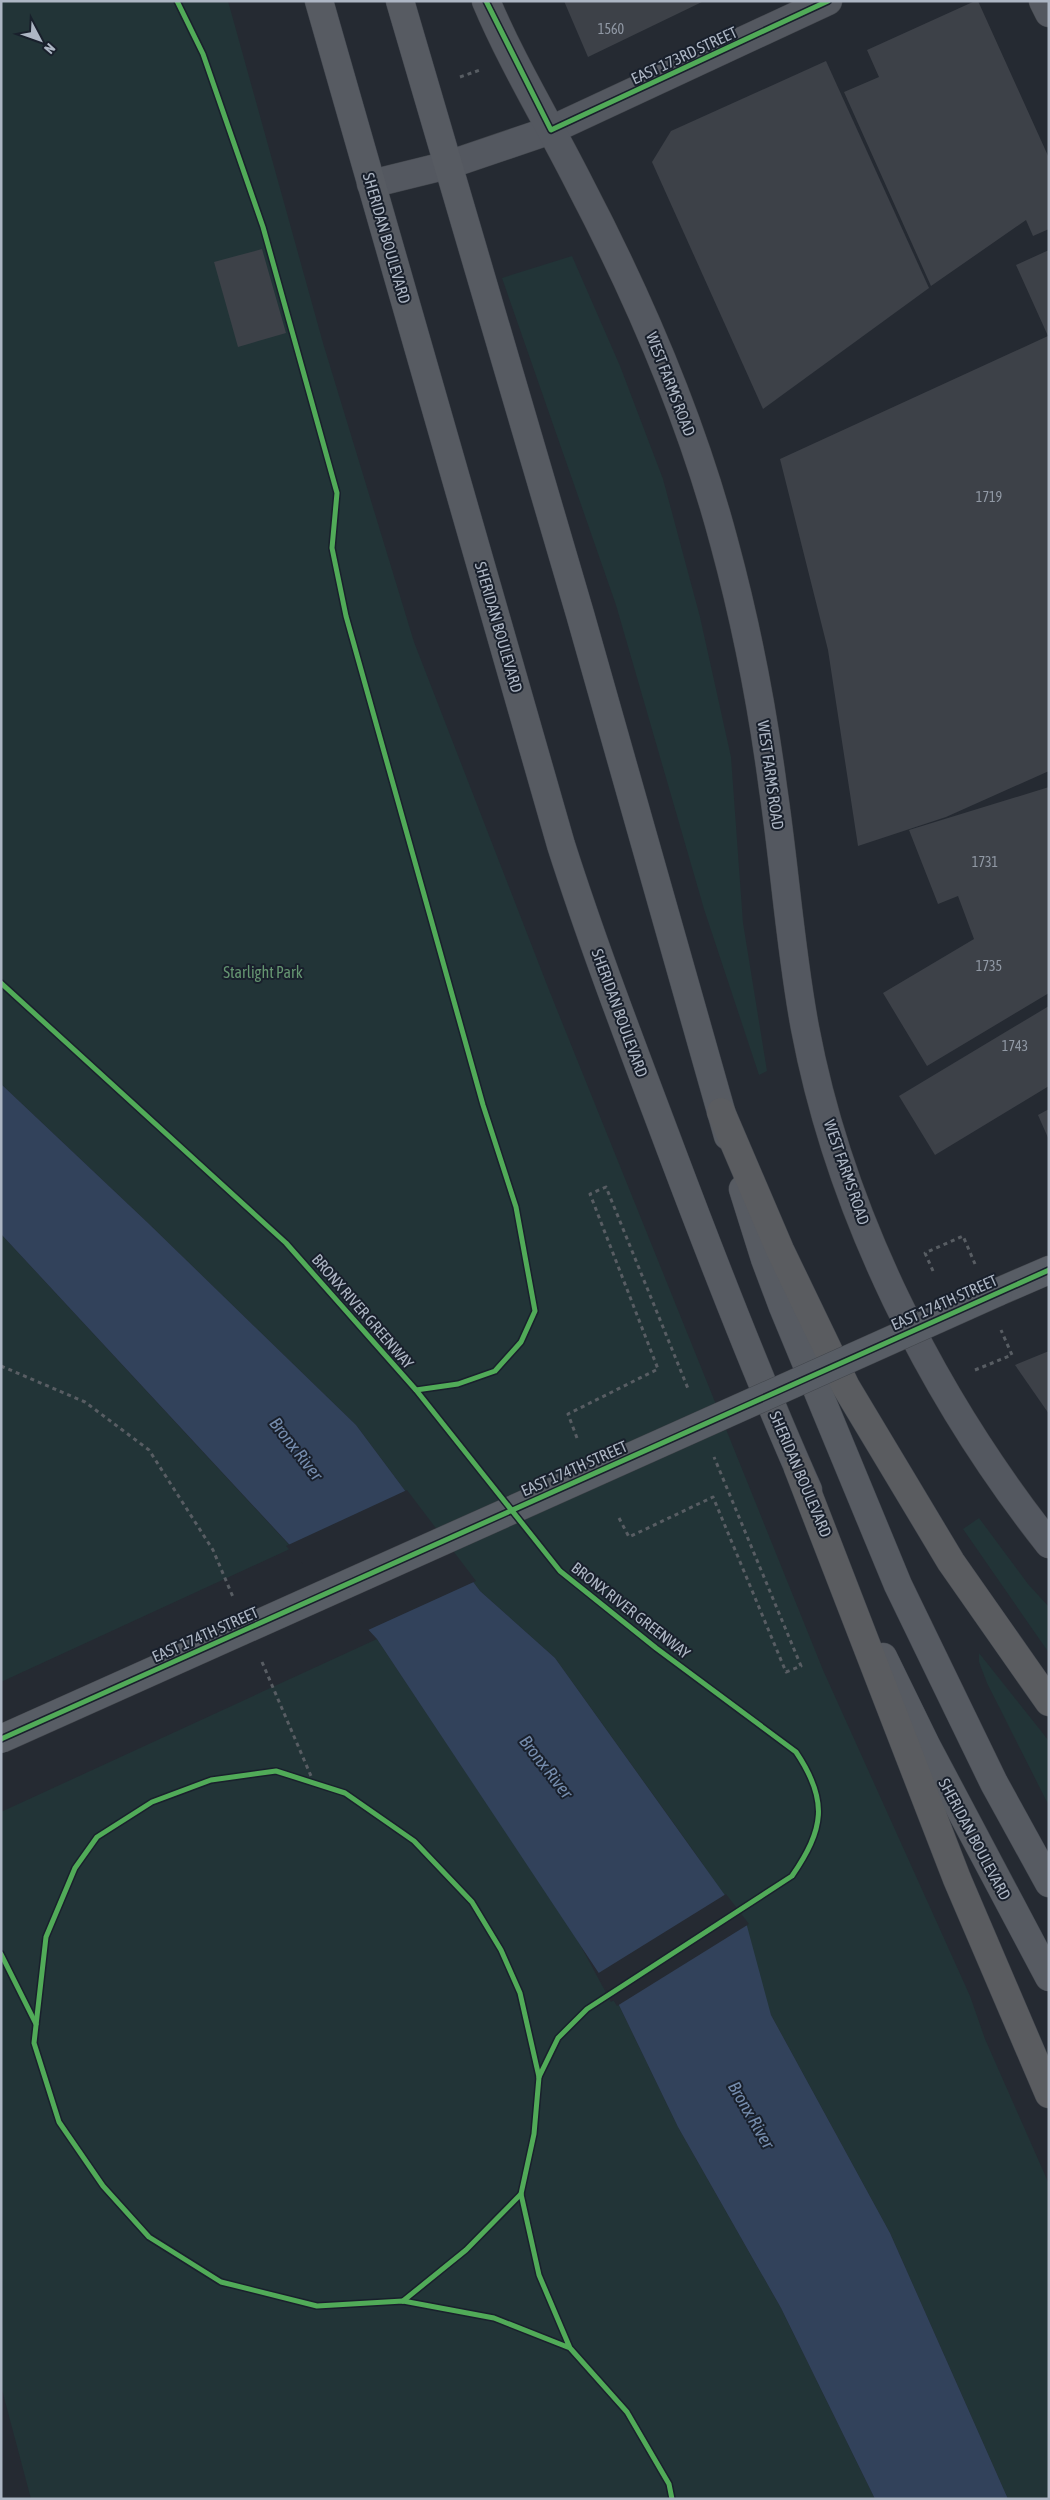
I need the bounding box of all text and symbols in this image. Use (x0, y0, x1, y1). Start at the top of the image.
north arrow (15, 15, 65, 65)
house number: 1560 (598, 21, 625, 37)
street label: EAST 173RD STREET (628, 23, 740, 87)
text: N (41, 40, 59, 57)
street label: SHERIDAN BOULEVARD (360, 171, 414, 305)
street label: WEST FARMS ROAD (643, 329, 699, 439)
house number: 1719 (976, 489, 1002, 505)
street label: SHERIDAN BOULEVARD (472, 560, 526, 694)
street label: WEST FARMS ROAD (754, 719, 788, 831)
house number: 1731 (972, 854, 998, 870)
street label: SHERIDAN BOULEVARD (588, 946, 652, 1080)
house number: 1735 (976, 958, 1002, 974)
park label: Starlight Park (223, 963, 303, 982)
house number: 1743 (1002, 1038, 1028, 1054)
street label: WEST FARMS ROAD (821, 1117, 873, 1227)
street label: BRONX RIVER GREENWAY (308, 1250, 418, 1372)
street label: EAST 174TH STREET (888, 1271, 1000, 1333)
street label: SHERIDAN BOULEVARD (766, 1408, 836, 1540)
water label: Bronx River (265, 1413, 328, 1485)
street label: EAST 174TH STREET (518, 1437, 630, 1499)
street label: BRONX RIVER GREENWAY (568, 1558, 695, 1662)
street label: EAST 174TH STREET (149, 1603, 261, 1665)
water label: Bronx River (515, 1731, 578, 1803)
street label: SHERIDAN BOULEVARD (935, 1775, 1015, 1903)
water label: Bronx River (724, 2077, 779, 2153)

